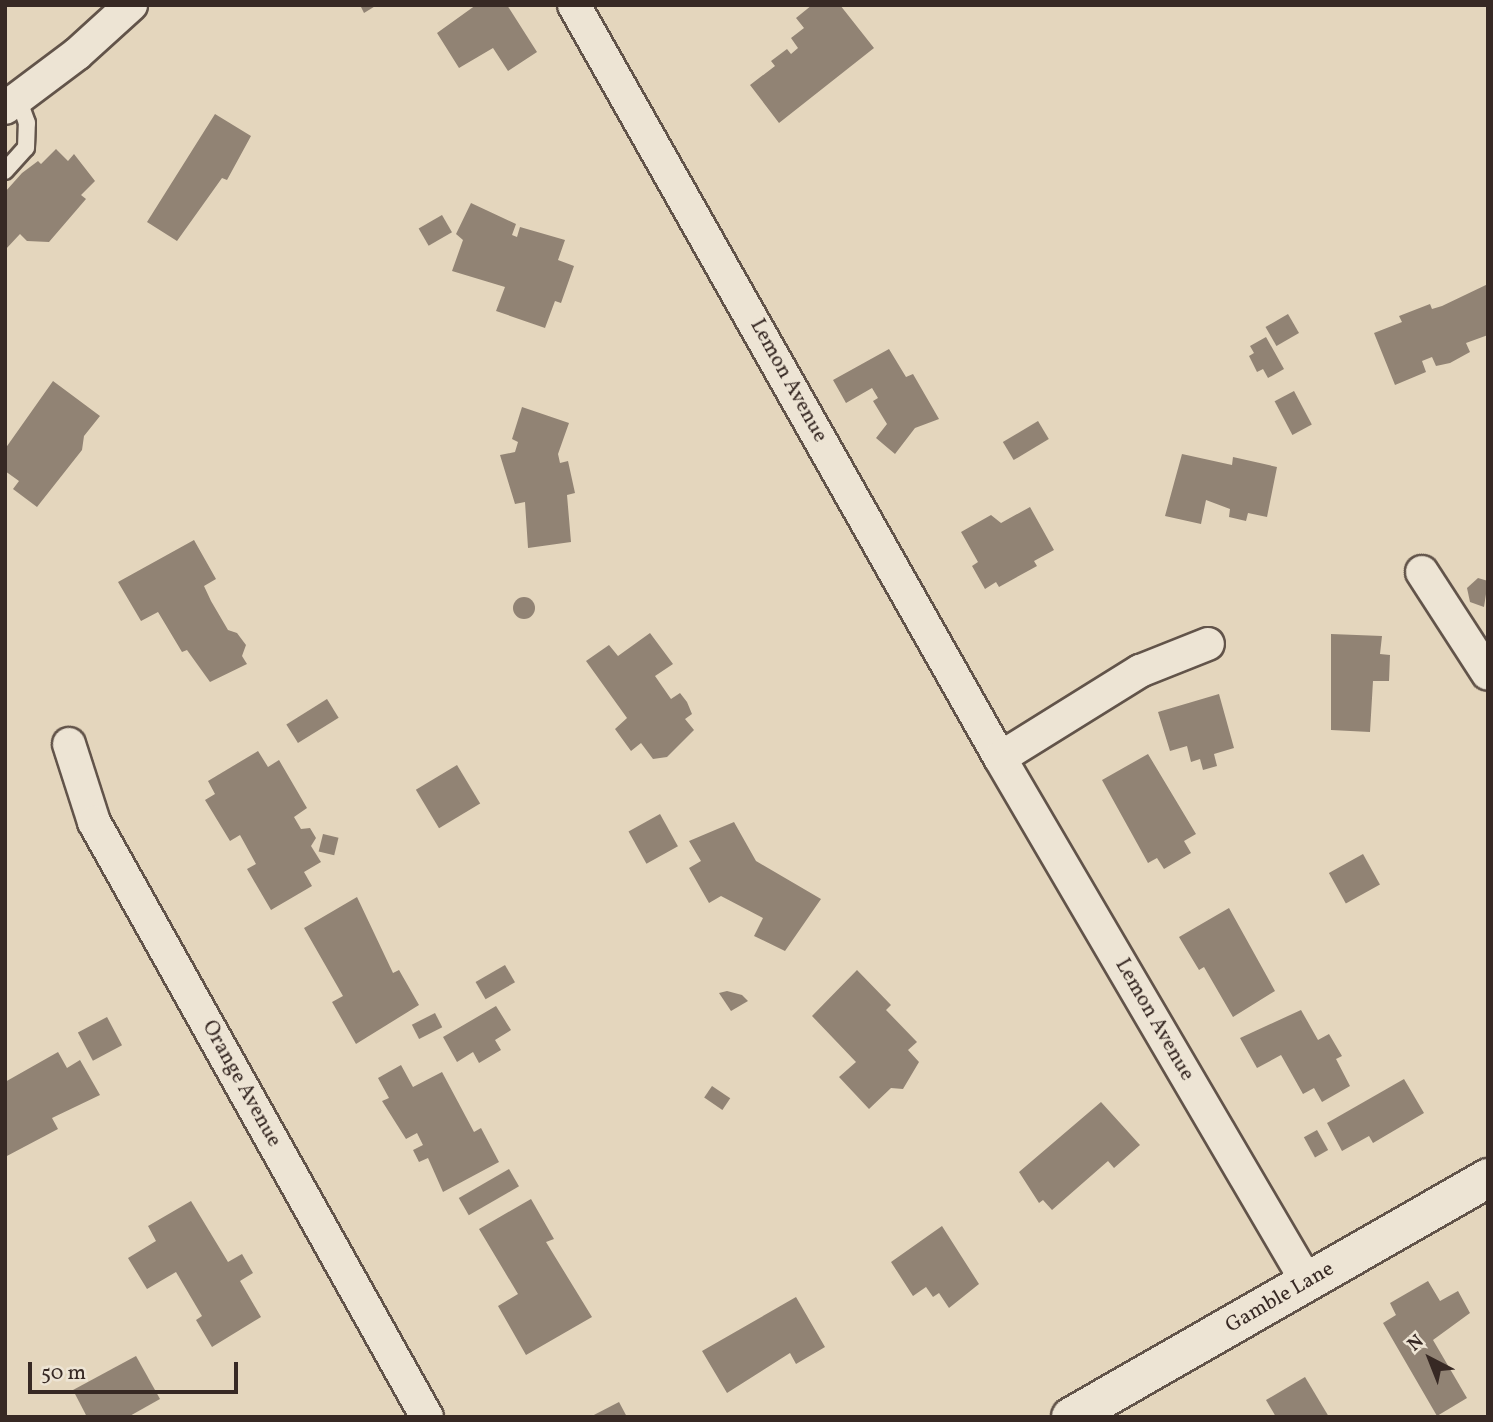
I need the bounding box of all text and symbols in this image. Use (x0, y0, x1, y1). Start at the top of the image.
street label: Lemon Avenue (744, 315, 832, 447)
street label: Lemon Avenue (1109, 954, 1199, 1086)
street label: Orange Avenue (196, 1016, 286, 1152)
street label: Gamble Lane (1221, 1257, 1339, 1339)
north arrow (1395, 1324, 1465, 1394)
text: N (1402, 1329, 1430, 1358)
scale bar (32, 1348, 242, 1392)
text: 50 m (41, 1359, 86, 1388)

